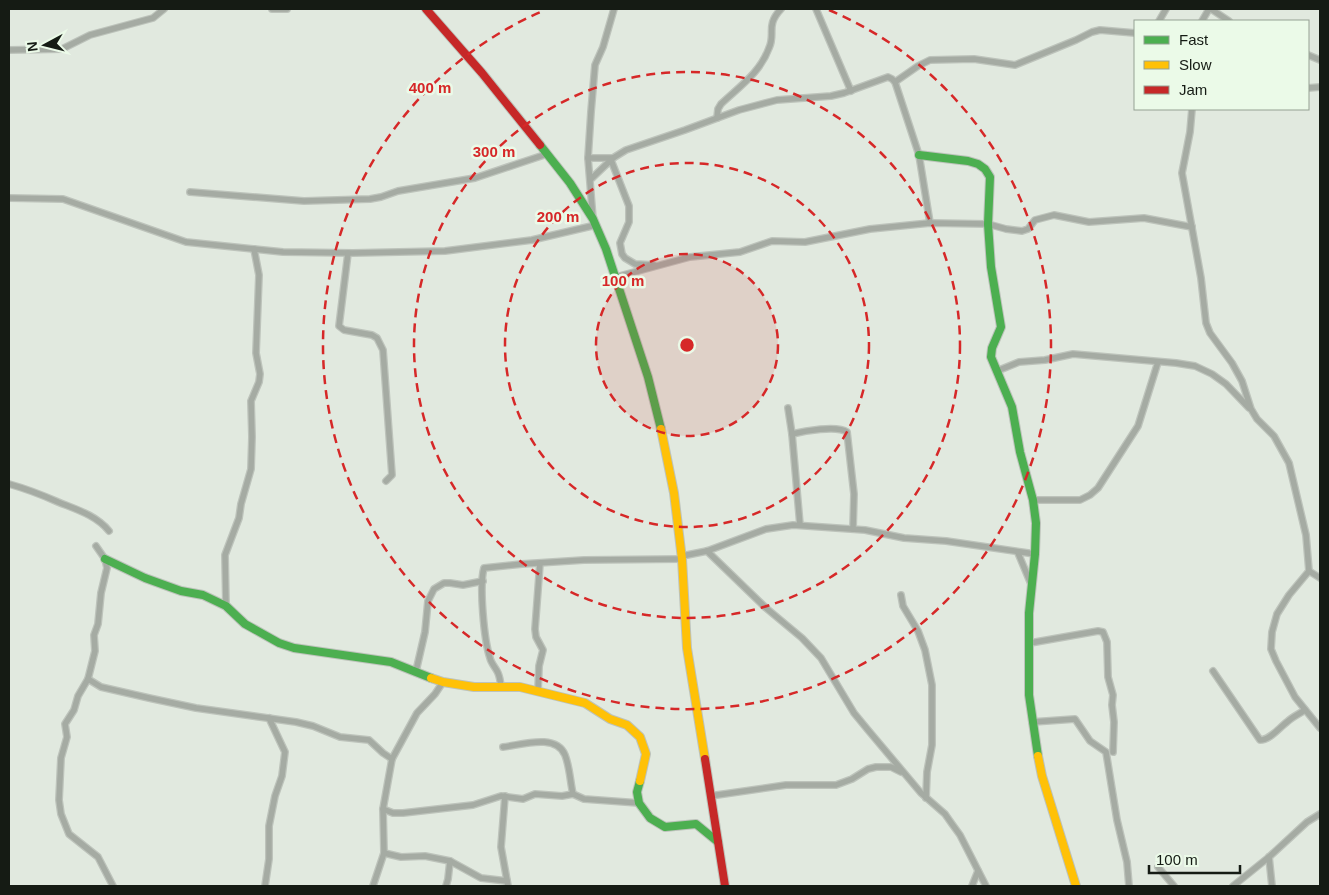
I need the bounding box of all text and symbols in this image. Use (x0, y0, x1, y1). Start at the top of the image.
north arrow (20, 20, 70, 70)
legend (1134, 20, 1309, 110)
text: Fast (1179, 31, 1209, 48)
text: N (24, 41, 41, 53)
text: Slow (1179, 56, 1212, 73)
text: 400 m (409, 79, 451, 96)
text: Jam (1179, 81, 1207, 98)
text: 300 m (473, 143, 515, 160)
text: 200 m (537, 208, 579, 225)
text: 100 m (602, 272, 644, 289)
centre of rings (678, 336, 696, 354)
scale bar (1149, 842, 1240, 874)
text: 100 m (1156, 851, 1198, 868)

